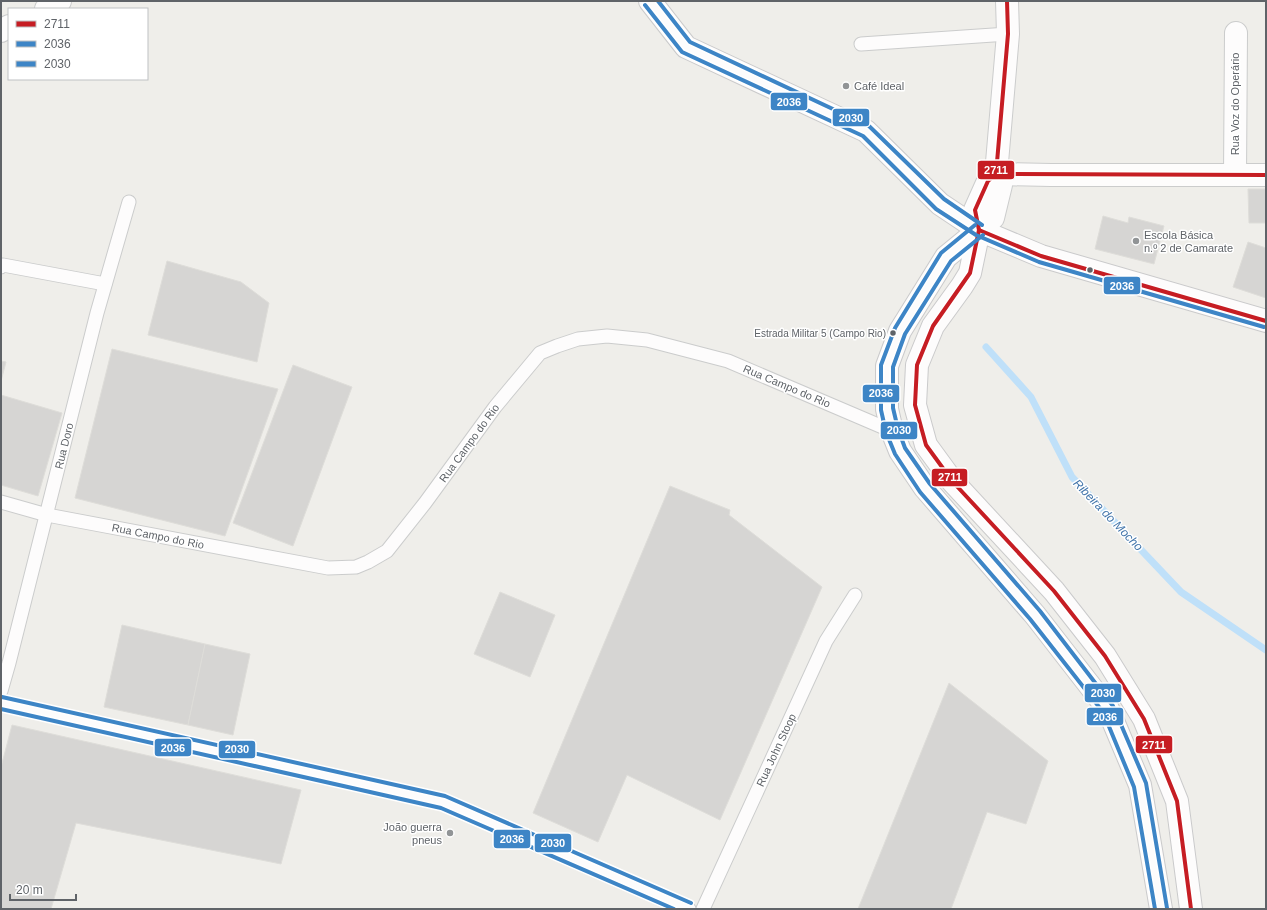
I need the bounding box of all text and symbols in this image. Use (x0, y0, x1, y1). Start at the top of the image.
legend (8, 8, 148, 80)
text: 2711 (44, 17, 70, 31)
text: 2036 (44, 37, 71, 51)
street label: Rua Voz do Operário (1229, 53, 1241, 155)
text: 2030 (44, 57, 71, 71)
place label: Café Ideal (854, 80, 904, 92)
marker: Café Ideal (841, 81, 851, 91)
line badge: 2036 (770, 92, 808, 111)
text: 2036 (777, 96, 801, 108)
line badge: 2030 (832, 108, 870, 127)
text: 2030 (839, 112, 863, 124)
line badge: 2711 (977, 160, 1015, 180)
text: 2711 (984, 164, 1008, 176)
place label: Escola Básica n.º 2 de Camarate (1144, 229, 1233, 254)
marker: Escola Básica n.º 2 de Camarate (1131, 236, 1141, 246)
unlabelled marker (1085, 265, 1095, 275)
line badge: 2036 (1103, 276, 1141, 295)
text: 2036 (1110, 280, 1134, 292)
place label: Estrada Militar 5 (Campo Rio) (754, 328, 886, 339)
marker: Estrada Militar 5 (Campo Rio) (888, 328, 898, 338)
street label: Rua Campo do Rio (742, 362, 832, 410)
line badge: 2036 (862, 384, 900, 403)
text: 2036 (869, 387, 893, 399)
street label: Rua Campo do Rio (437, 402, 501, 484)
line badge: 2030 (880, 421, 918, 440)
street label: Rua Doro (52, 422, 76, 470)
text: 2030 (887, 424, 911, 436)
line badge: 2711 (931, 468, 968, 487)
text: 2711 (938, 471, 962, 483)
water label: Ribeira do Mocho (1070, 476, 1146, 554)
street label: Rua Campo do Rio (111, 521, 205, 551)
line badge: 2030 (1084, 683, 1122, 703)
text: 2030 (1091, 687, 1115, 699)
line badge: 2036 (1086, 707, 1124, 726)
text: 2036 (1093, 711, 1117, 723)
street label: Rua John Stoop (754, 712, 798, 788)
line badge: 2711 (1135, 735, 1173, 754)
line badge: 2036 (154, 738, 192, 757)
text: 2711 (1142, 739, 1166, 751)
line badge: 2030 (218, 740, 256, 759)
text: 2036 (161, 742, 185, 754)
text: 2030 (225, 743, 249, 755)
place label: João guerra pneus (383, 821, 443, 846)
marker: João guerra pneus (445, 828, 455, 838)
line badge: 2036 (493, 829, 531, 849)
text: 2036 (500, 833, 524, 845)
line badge: 2030 (534, 833, 572, 853)
text: 2030 (541, 837, 565, 849)
scale bar (10, 876, 76, 902)
text: 20 m (16, 883, 43, 897)

